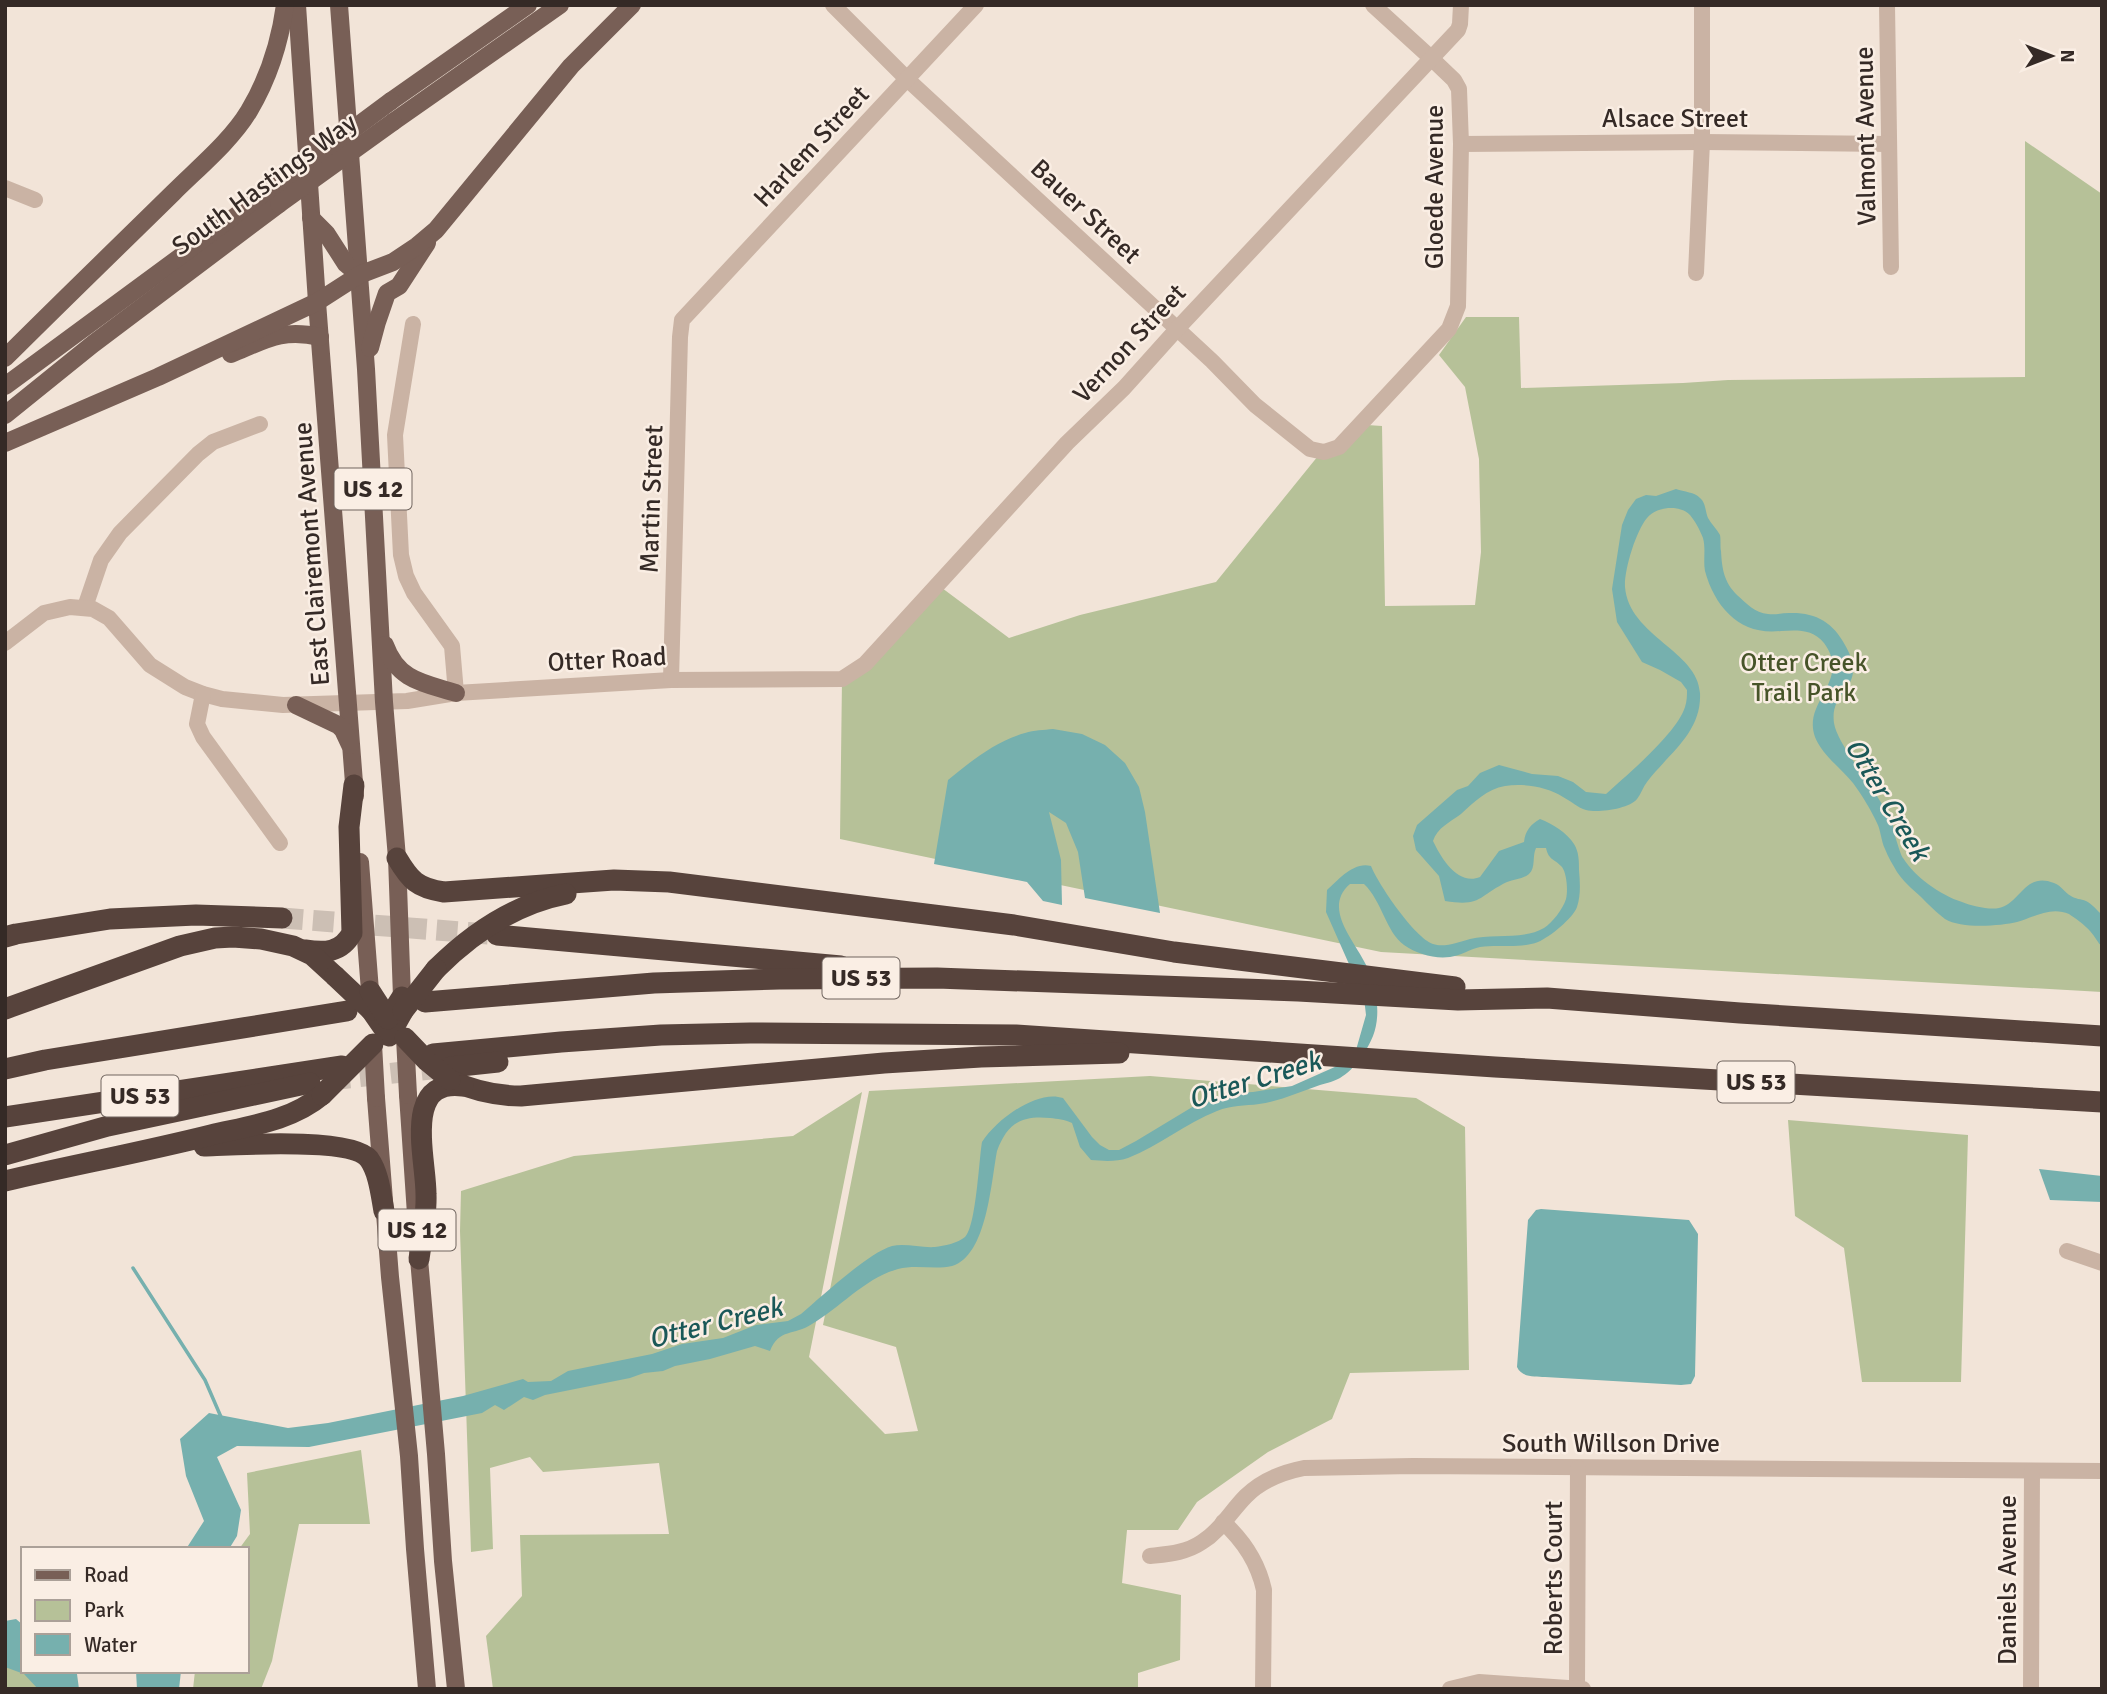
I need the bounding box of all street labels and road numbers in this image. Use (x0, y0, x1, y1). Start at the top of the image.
street label: Valmont Avenue (1848, 46, 1884, 226)
street label: Harlem Street (747, 79, 876, 214)
street label: Alsace Street (1602, 103, 1748, 135)
street label: Gloede Avenue (1419, 105, 1451, 269)
street label: South Hastings Way (166, 107, 363, 263)
street label: Bauer Street (1024, 153, 1147, 271)
street label: Vernon Street (1066, 277, 1193, 410)
street label: East Clairemont Avenue (287, 421, 337, 687)
street label: Martin Street (633, 424, 671, 574)
road number: US 12 (334, 468, 412, 510)
street label: Otter Road (547, 641, 667, 679)
road number: US 53 (822, 958, 900, 998)
road number: US 53 (1718, 1062, 1795, 1102)
road number: US 53 (102, 1076, 178, 1116)
road number: US 12 (378, 1210, 456, 1250)
street label: South Willson Drive (1502, 1428, 1720, 1460)
street label: Daniels Avenue (1992, 1495, 2024, 1665)
street label: Roberts Court (1538, 1501, 1570, 1655)

